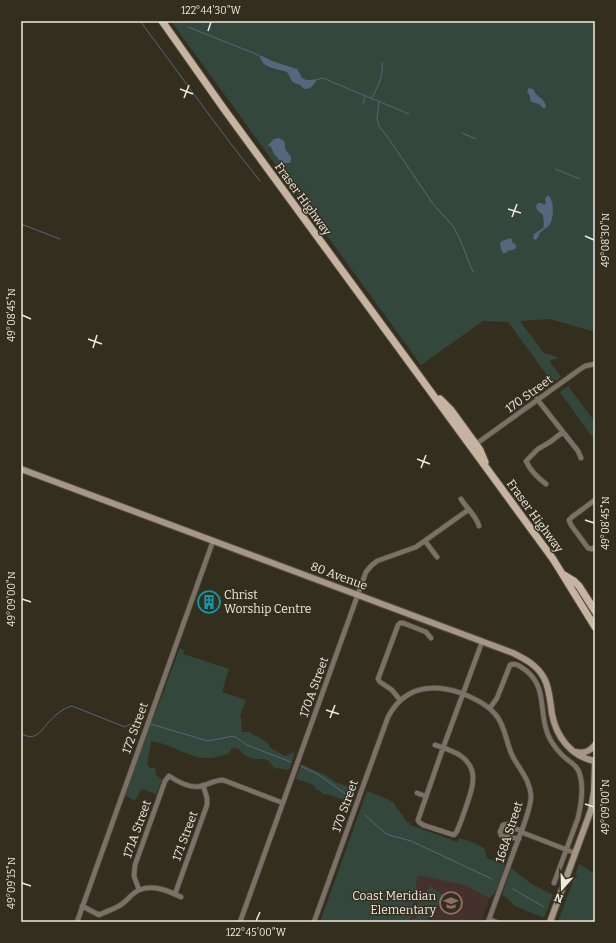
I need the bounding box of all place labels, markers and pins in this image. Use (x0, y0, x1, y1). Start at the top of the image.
place label: Christ Worship Centre (224, 588, 311, 616)
building icon: Christ Worship Centre (196, 589, 222, 615)
place label: Coast Meridian Elementary (352, 889, 437, 917)
school or university icon: Coast Meridian Elementary (438, 890, 464, 916)

